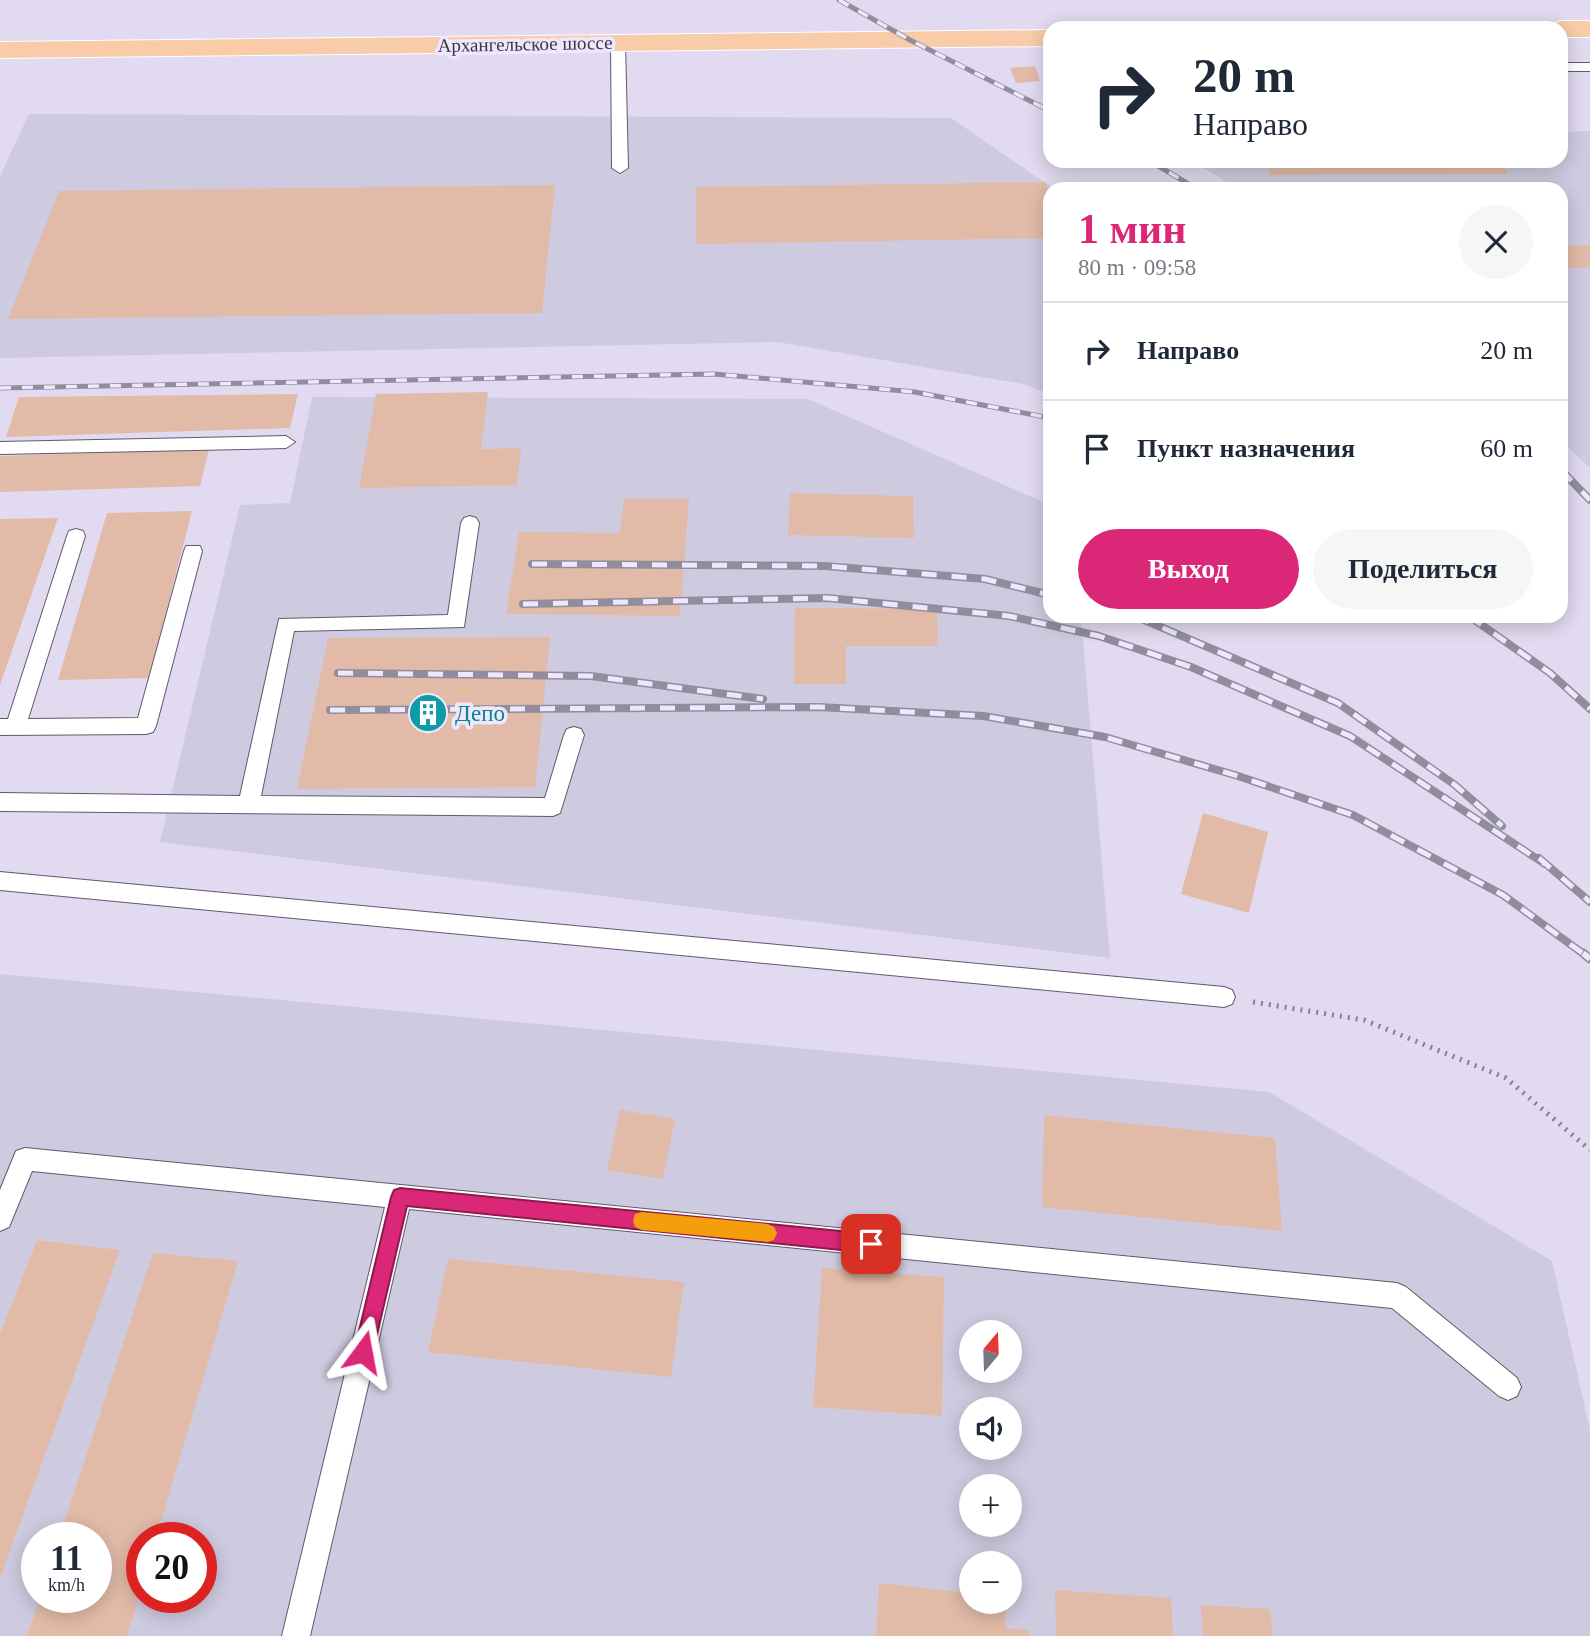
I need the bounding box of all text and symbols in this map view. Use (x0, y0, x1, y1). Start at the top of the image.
street label: Архангельское шоссе (437, 32, 613, 56)
text: 20 m (1193, 48, 1295, 103)
icon: right (1078, 49, 1169, 140)
text: Направо (1193, 106, 1308, 142)
button: close (1459, 205, 1533, 279)
text: 1 мин (1078, 206, 1187, 252)
text: 80 m · 09:58 (1078, 255, 1196, 280)
icon: right (1078, 332, 1116, 370)
text: Направо (1137, 336, 1239, 365)
text: 20 m (1480, 336, 1533, 365)
icon: arrive (1078, 430, 1116, 468)
text: Пункт назначения (1137, 434, 1355, 463)
text: 60 m (1480, 434, 1533, 463)
button: Выход (1078, 529, 1299, 609)
button: Поделиться (1313, 529, 1533, 609)
building icon: Депо (407, 692, 449, 734)
place label: Депо (455, 701, 505, 726)
pin (841, 1214, 901, 1274)
icon: arrive (852, 1225, 890, 1263)
position arrow (326, 1315, 400, 1389)
north arrow (959, 1320, 1022, 1382)
map controls (959, 1320, 1022, 1614)
button: sound (959, 1397, 1022, 1460)
button: + (959, 1474, 1022, 1537)
speed limit sign: 20 (126, 1522, 217, 1613)
text: 11 (50, 1539, 83, 1578)
button: − (959, 1551, 1022, 1614)
text: km/h (48, 1575, 85, 1595)

